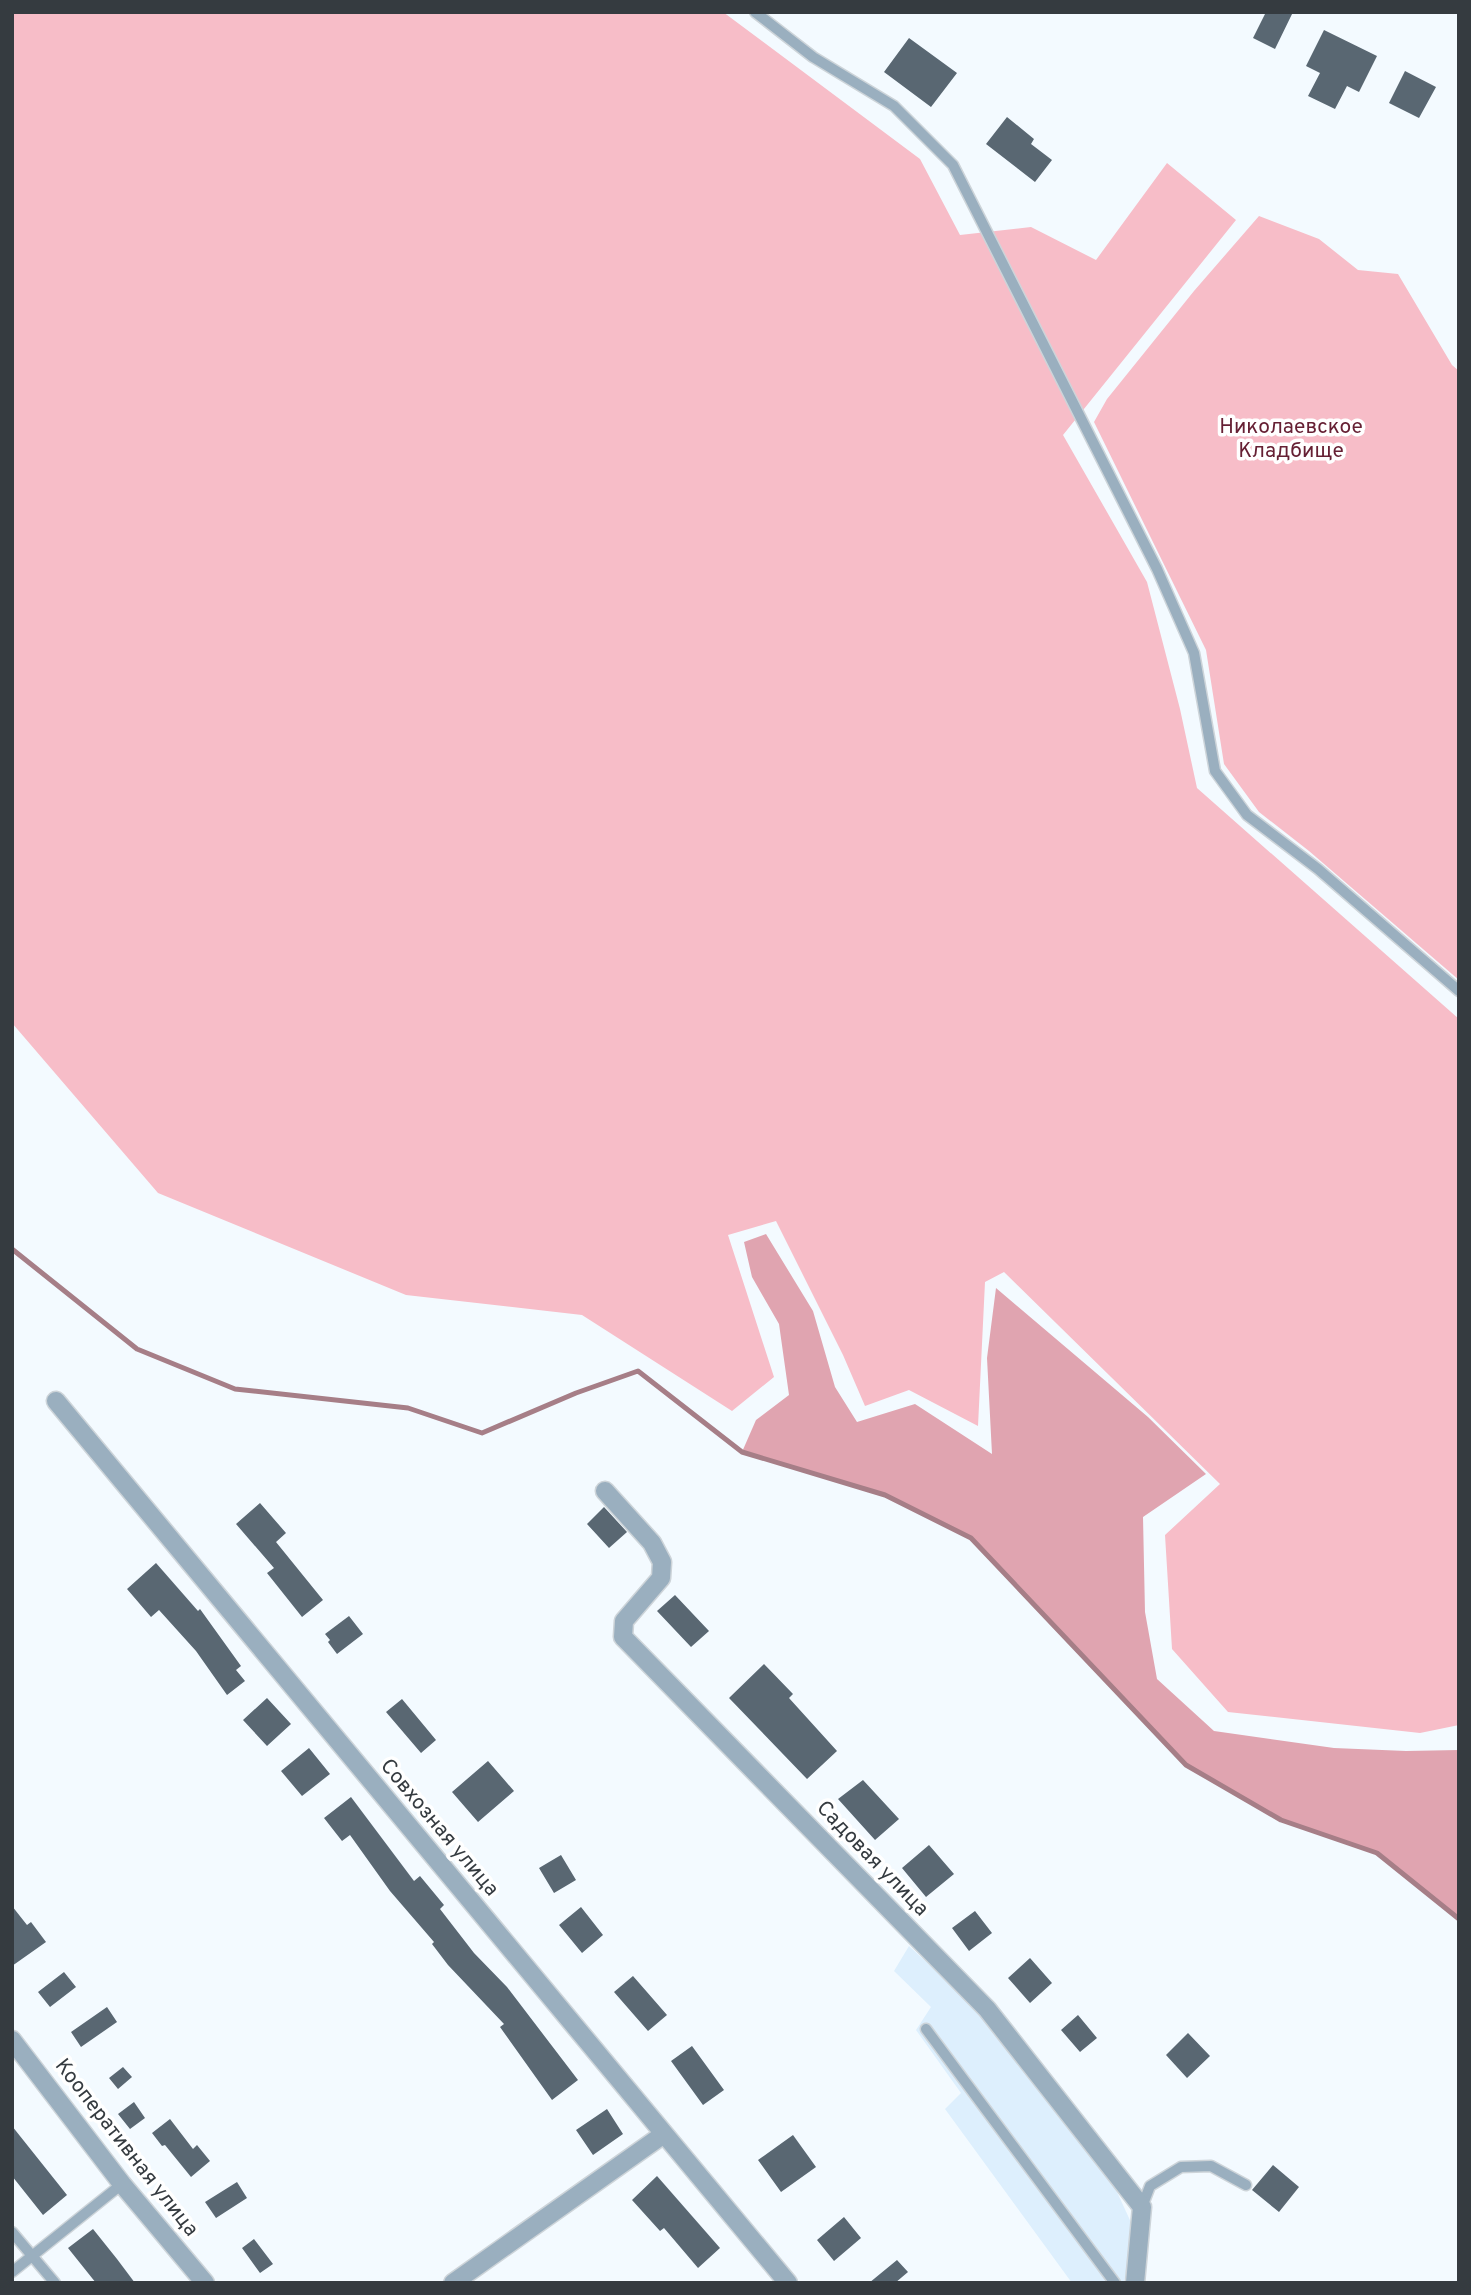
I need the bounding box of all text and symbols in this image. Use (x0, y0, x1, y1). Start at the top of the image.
park label: Николаевское Кладбище (1219, 414, 1363, 465)
street label: Совхозная улица (374, 1754, 504, 1902)
street label: Садовая улица (810, 1795, 934, 1923)
street label: Кооперативная улица (48, 2054, 204, 2242)

